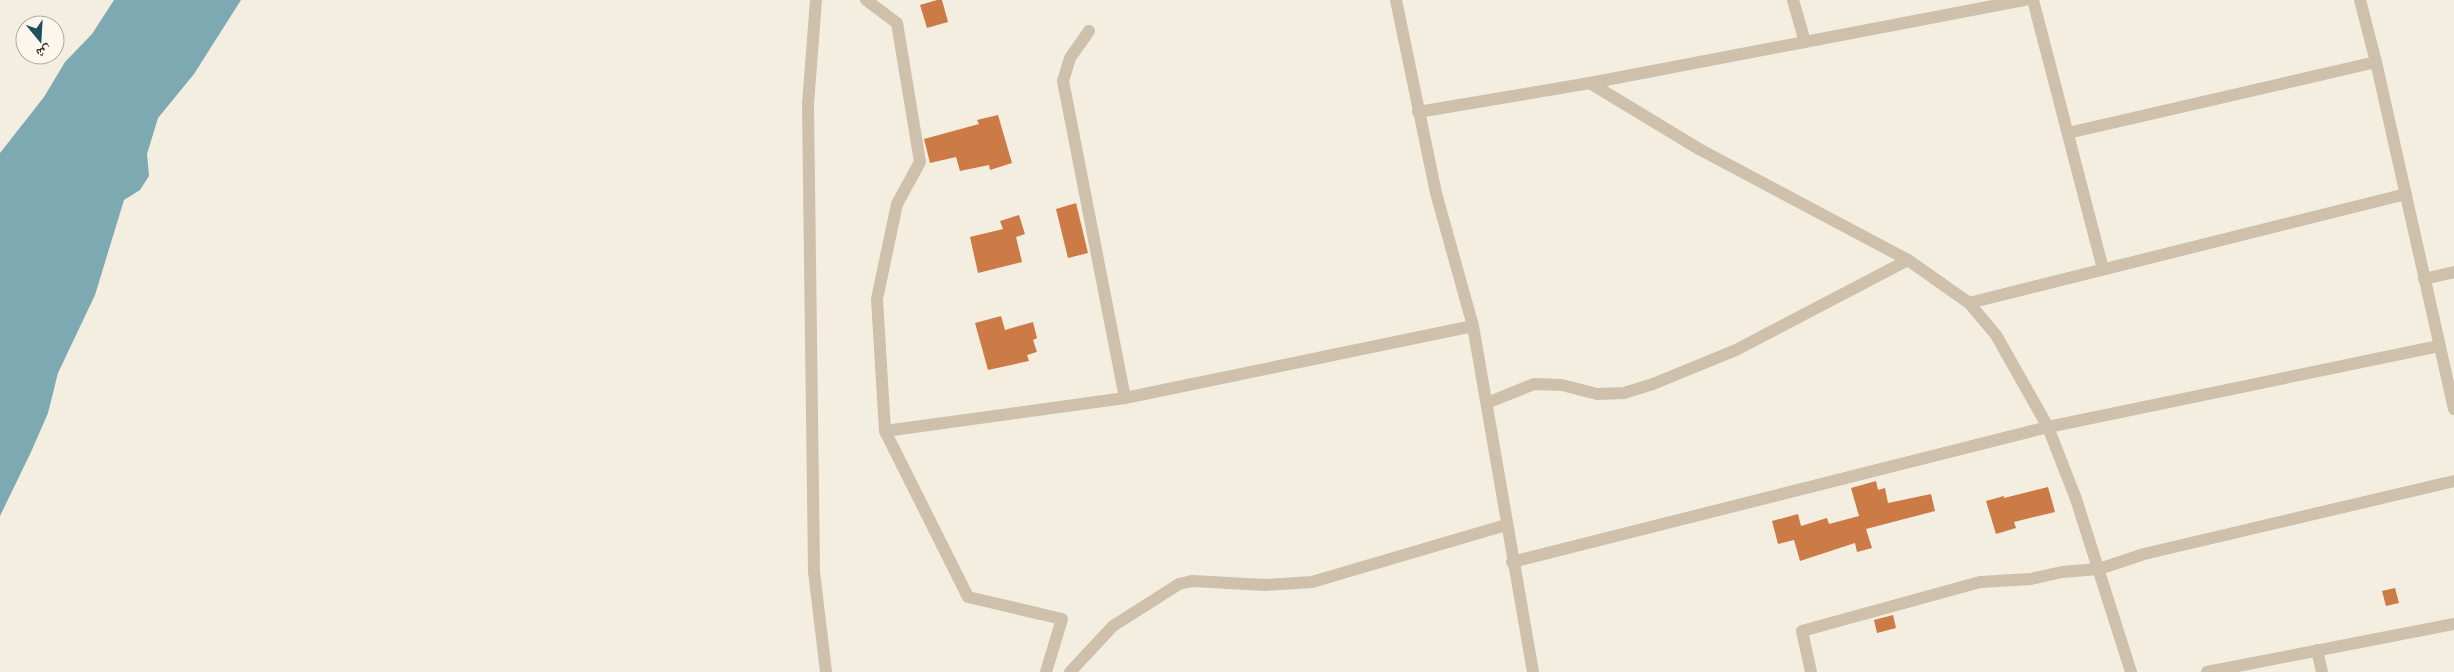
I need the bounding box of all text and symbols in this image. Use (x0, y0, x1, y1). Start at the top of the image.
north arrow (15, 15, 65, 65)
text: ش (34, 42, 54, 63)

